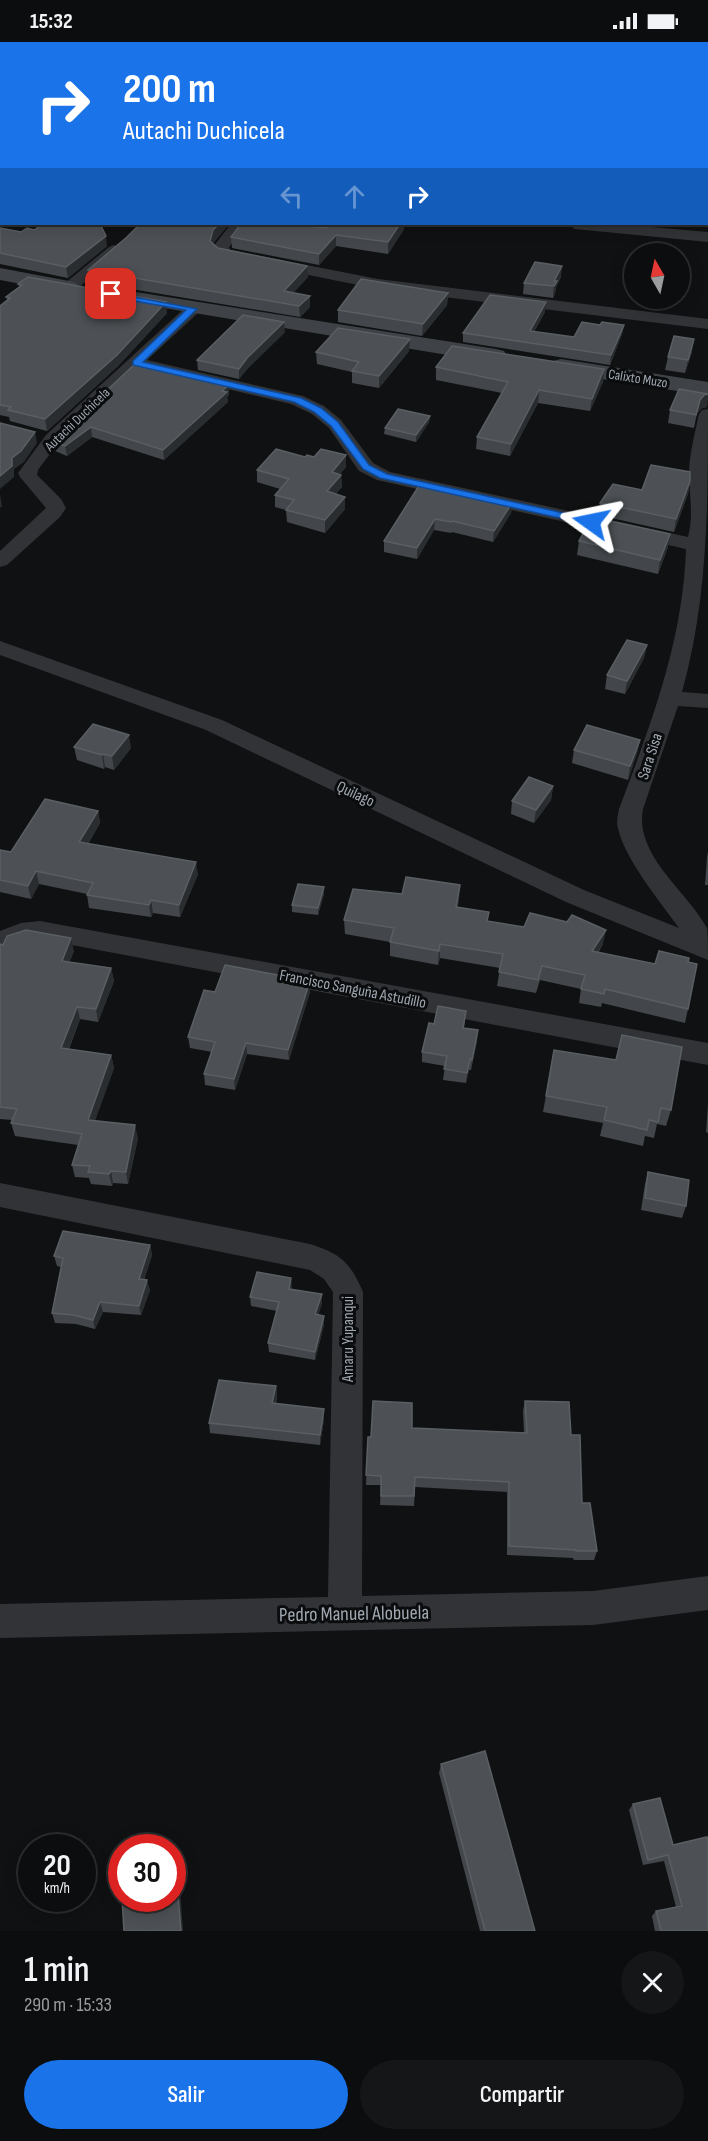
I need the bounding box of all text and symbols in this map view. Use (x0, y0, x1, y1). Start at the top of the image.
text: 15:32 (30, 8, 73, 35)
text: 200 m (123, 64, 216, 115)
icon: right (24, 66, 102, 144)
text: Autachi Duchicela (123, 115, 285, 147)
icon: left (275, 180, 308, 213)
icon: ahead (338, 180, 371, 213)
icon: right (401, 180, 434, 213)
north arrow (624, 243, 690, 309)
map controls (624, 243, 690, 309)
pin (85, 268, 136, 319)
icon: arrive (94, 277, 127, 310)
street label: Calixto Muzo (607, 365, 669, 392)
street label: Autachi Duchicela (41, 384, 113, 455)
position arrow (559, 490, 623, 554)
street label: Sara Sisa (634, 731, 667, 782)
street label: Quilago (333, 777, 377, 811)
street label: Francisco Sanguña Astudillo (278, 966, 428, 1013)
street label: Amaru Yupanqui (339, 1296, 358, 1383)
street label: Pedro Manuel Alobuela (279, 1601, 429, 1627)
speed limit sign: 30 (108, 1834, 186, 1912)
text: 20 (43, 1848, 71, 1884)
text: km/h (44, 1879, 70, 1898)
text: 1 min (24, 1949, 89, 1992)
button: close (621, 1951, 684, 2014)
text: 290 m · 15:33 (24, 1993, 112, 2017)
button: Salir (24, 2060, 348, 2129)
button: Compartir (360, 2060, 684, 2129)

